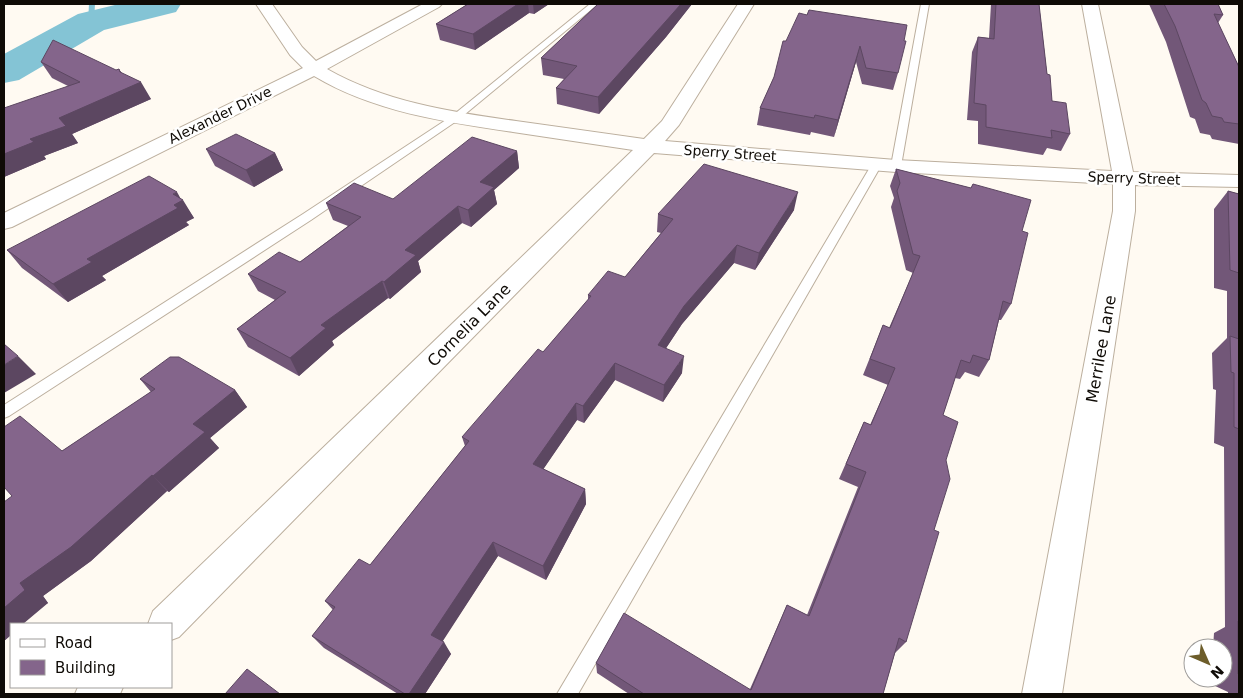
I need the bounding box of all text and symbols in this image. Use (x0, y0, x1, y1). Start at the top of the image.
street label: Alexander Drive (166, 83, 274, 147)
street label: Sperry Street (683, 142, 777, 164)
street label: Sperry Street (1087, 168, 1181, 188)
street label: Cornelia Lane (423, 279, 515, 371)
street label: Merrilee Lane (1082, 294, 1120, 404)
legend (10, 623, 172, 688)
text: Road (55, 634, 93, 652)
north arrow (1183, 638, 1233, 688)
text: Building (55, 659, 116, 677)
text: N (1207, 662, 1227, 682)

